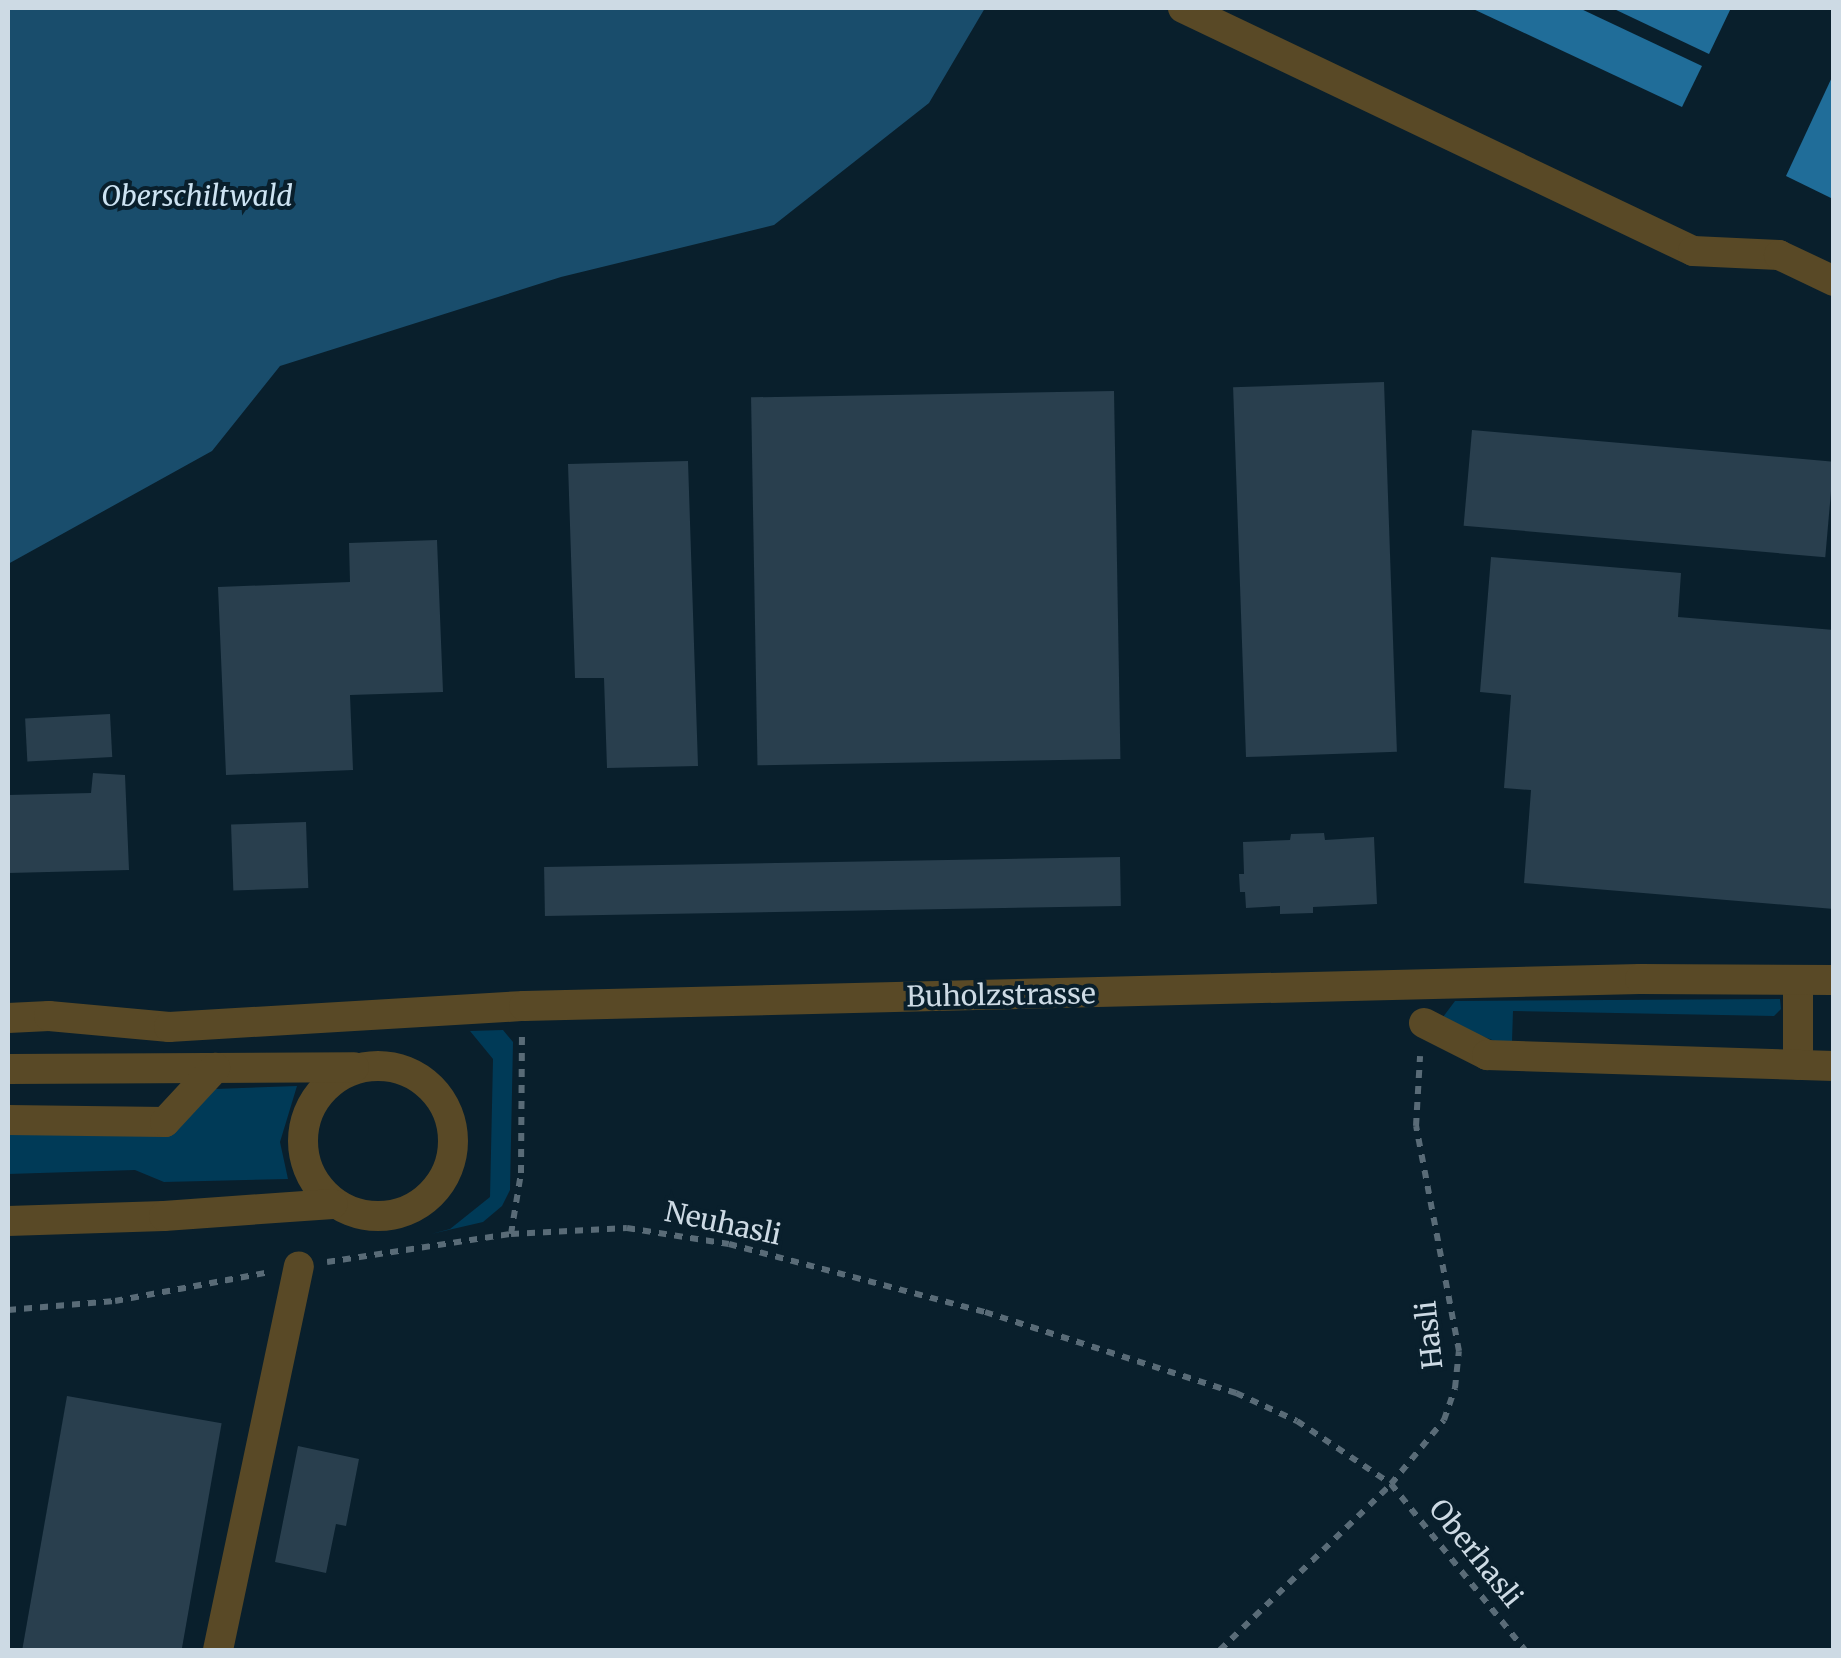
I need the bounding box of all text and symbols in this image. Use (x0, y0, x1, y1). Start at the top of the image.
park label: Oberschiltwald (101, 179, 293, 213)
street label: Buholzstrasse (906, 977, 1096, 1013)
street label: Neuhasli (662, 1194, 784, 1252)
street label: Hasli (1409, 1299, 1449, 1371)
street label: Oberhasli (1422, 1492, 1530, 1614)

